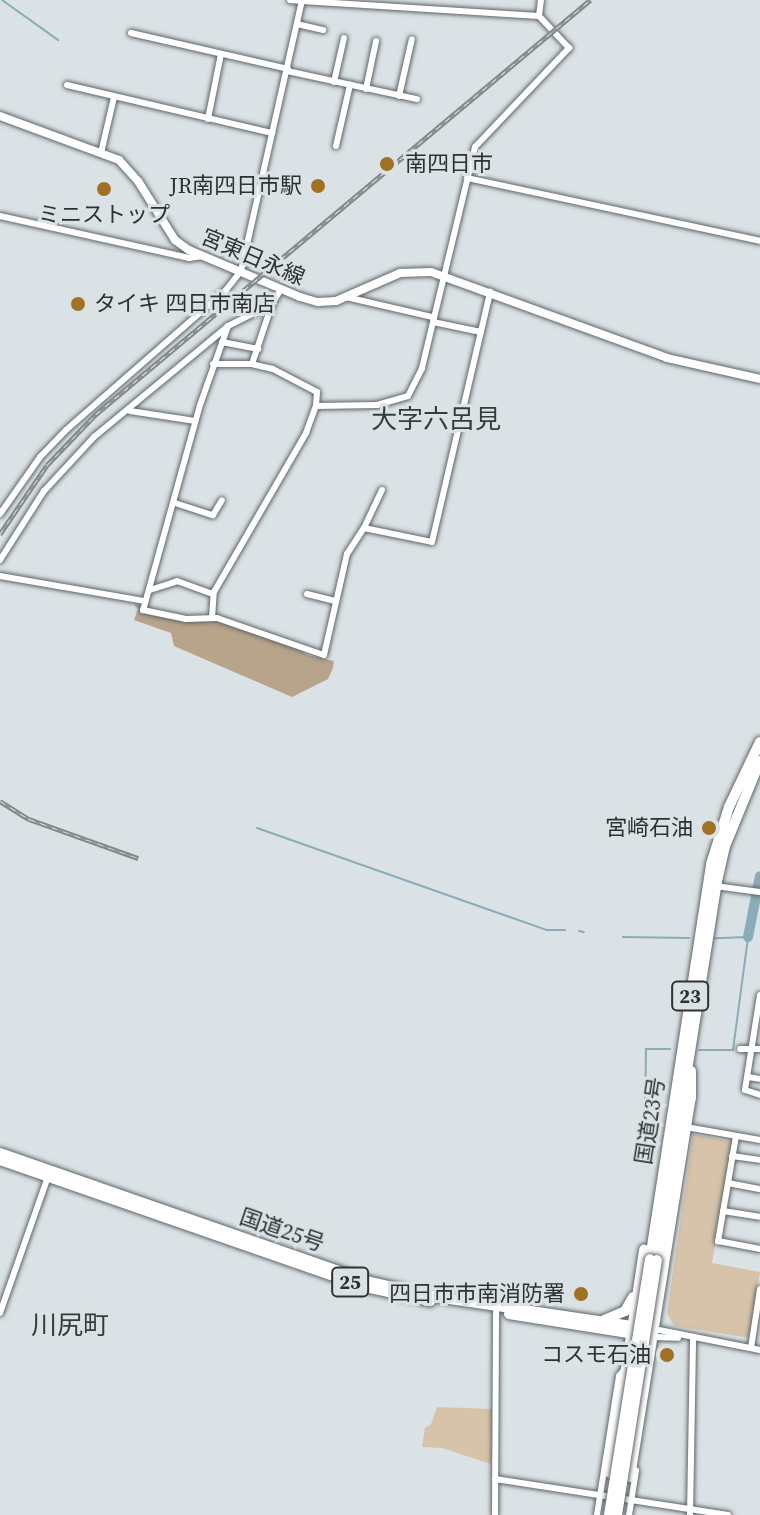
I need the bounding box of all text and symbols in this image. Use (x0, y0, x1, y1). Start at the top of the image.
place label: 南四日市 (405, 151, 493, 177)
marker: 南四日市 (376, 153, 398, 175)
place label: JR南四日市駅 (169, 173, 302, 199)
marker: JR南四日市駅 (309, 177, 327, 195)
marker: ミニストップ (95, 180, 113, 198)
place label: ミニストップ (38, 202, 170, 228)
street label: 宮東日永線 (197, 223, 309, 291)
place label: タイキ 四日市南店 (94, 291, 275, 317)
marker: タイキ 四日市南店 (69, 295, 87, 313)
district label: 大字六呂見 (371, 404, 501, 436)
place label: 宮崎石油 (605, 815, 693, 841)
marker: 宮崎石油 (700, 819, 718, 837)
road number: 23 (670, 980, 710, 1012)
street label: 国道23号 (630, 1075, 670, 1167)
street label: 国道25号 (236, 1203, 328, 1257)
road number: 25 (330, 1266, 370, 1298)
place label: 四日市市南消防署 (389, 1281, 565, 1307)
marker: 四日市市南消防署 (572, 1285, 590, 1303)
district label: 川尻町 (31, 1310, 109, 1342)
place label: コスモ石油 (541, 1342, 651, 1368)
marker: コスモ石油 (658, 1346, 676, 1364)

